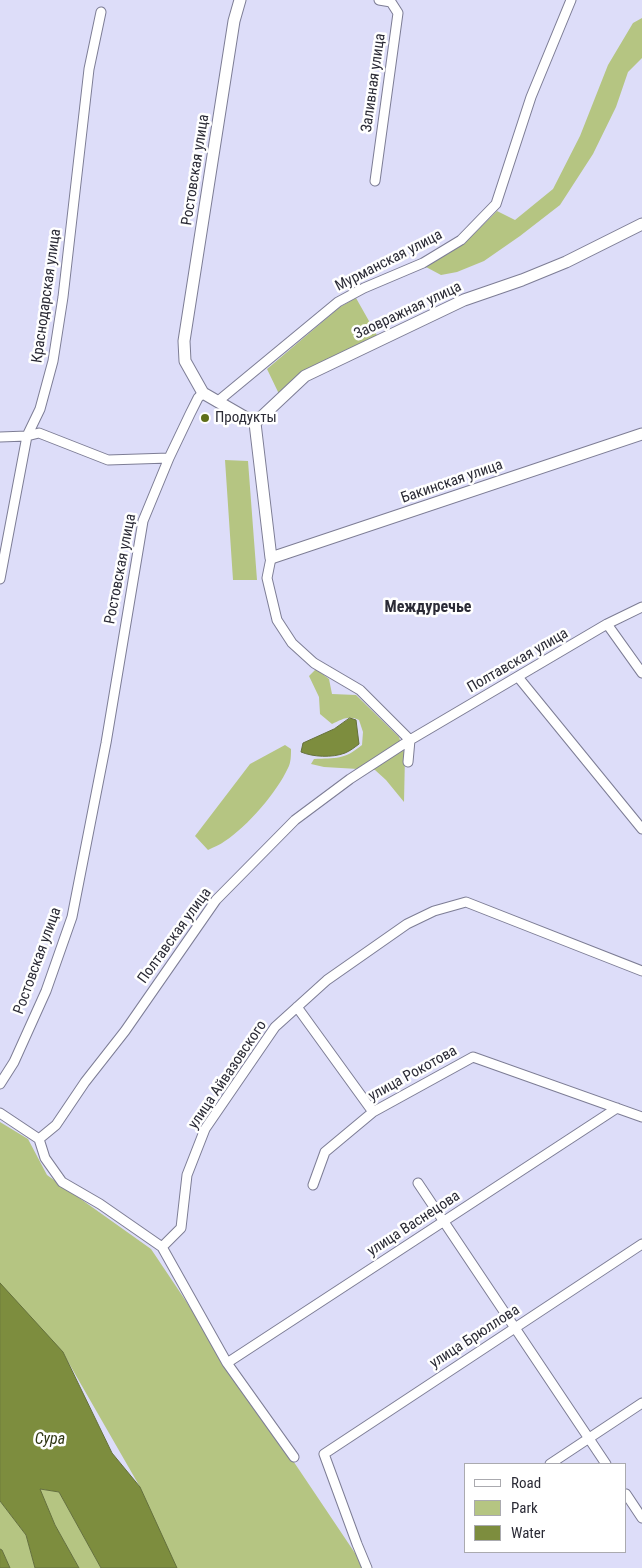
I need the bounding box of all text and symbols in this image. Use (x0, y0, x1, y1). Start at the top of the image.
street label: Заливная улица (358, 32, 390, 134)
street label: Ростовская улица (178, 113, 214, 227)
street label: Мурманская улица (332, 226, 446, 296)
street label: Краснодарская улица (29, 228, 65, 364)
street label: Заовражная улица (351, 278, 465, 344)
place label: Продукты (215, 409, 277, 427)
marker: Продукты (199, 412, 211, 424)
street label: Бакинская улица (399, 456, 505, 508)
street label: Ростовская улица (101, 512, 141, 626)
district label: Междуречье (385, 598, 471, 618)
street label: Полтавская улица (464, 625, 572, 697)
street label: Полтавская улица (134, 885, 216, 987)
street label: Ростовская улица (10, 905, 66, 1017)
street label: улица Айвазовского (185, 1017, 271, 1133)
street label: улица Рокотова (366, 1042, 460, 1106)
street label: улица Васнецова (364, 1187, 464, 1261)
street label: улица Брюллова (427, 1301, 523, 1373)
water label: Сура (35, 1430, 65, 1450)
legend (464, 1463, 627, 1553)
text: Road (511, 1474, 541, 1492)
text: Park (511, 1499, 538, 1517)
text: Water (511, 1524, 545, 1542)

